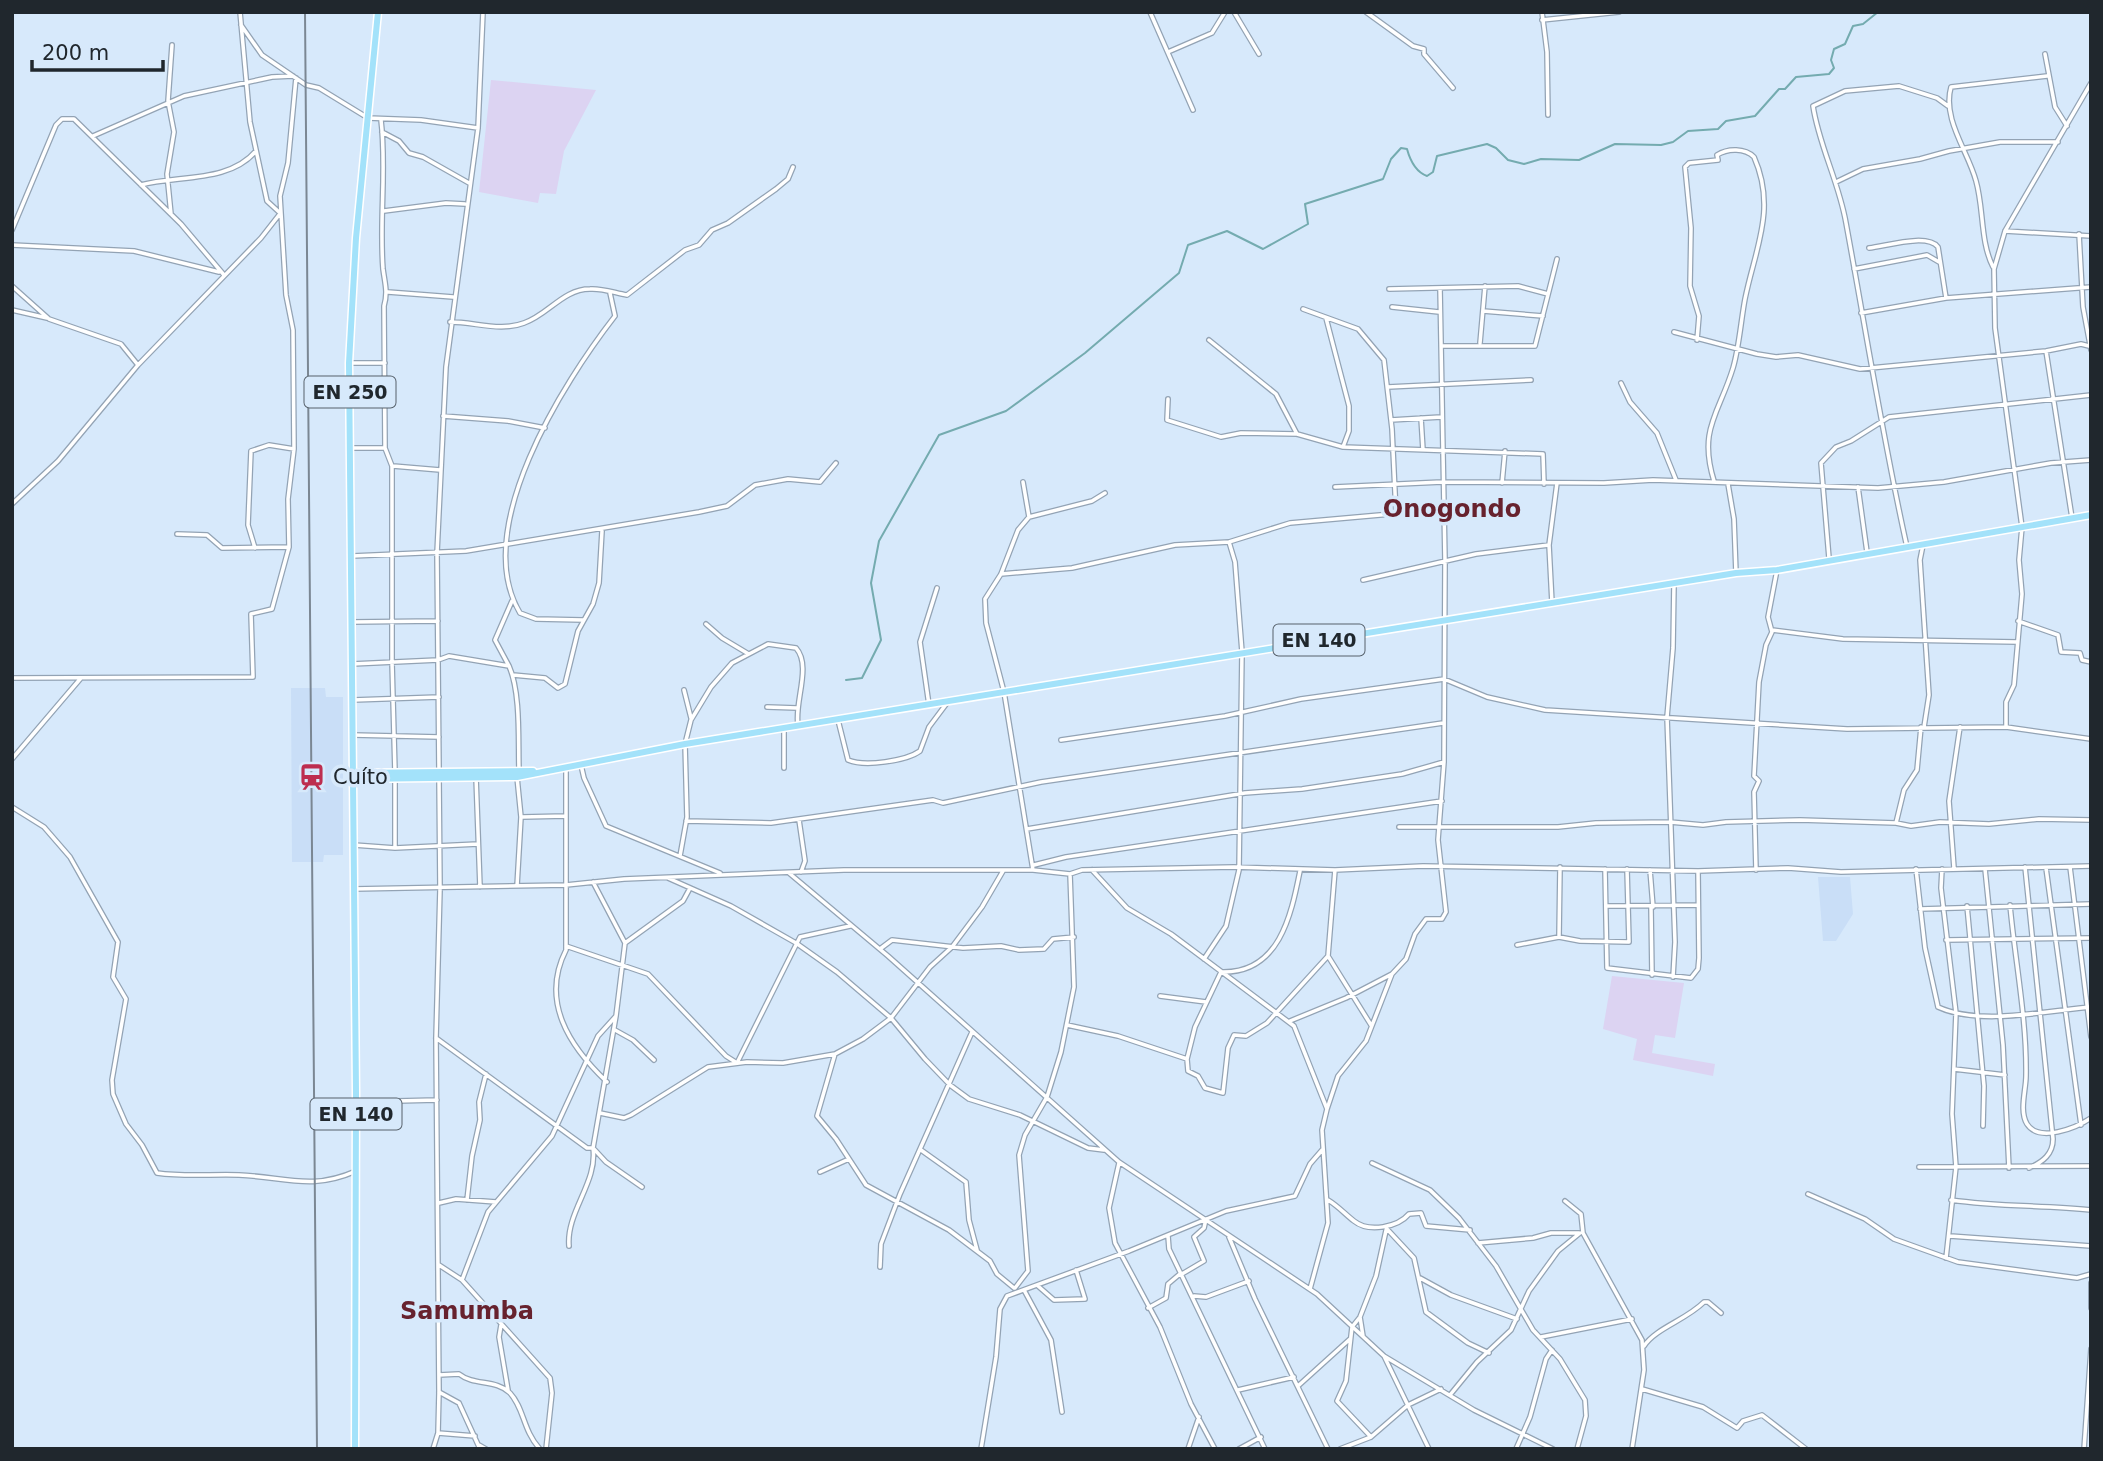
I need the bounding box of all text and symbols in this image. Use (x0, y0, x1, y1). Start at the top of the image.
scale bar (32, 28, 163, 72)
text: 200 m (42, 41, 109, 65)
road number: EN 250 (304, 376, 396, 408)
district label: Onogondo (1383, 495, 1521, 523)
road number: EN 140 (1274, 624, 1364, 656)
station icon: Cuíto (297, 762, 327, 792)
place label: Cuíto (333, 765, 388, 789)
road number: EN 140 (310, 1098, 402, 1130)
district label: Samumba (400, 1297, 534, 1325)

